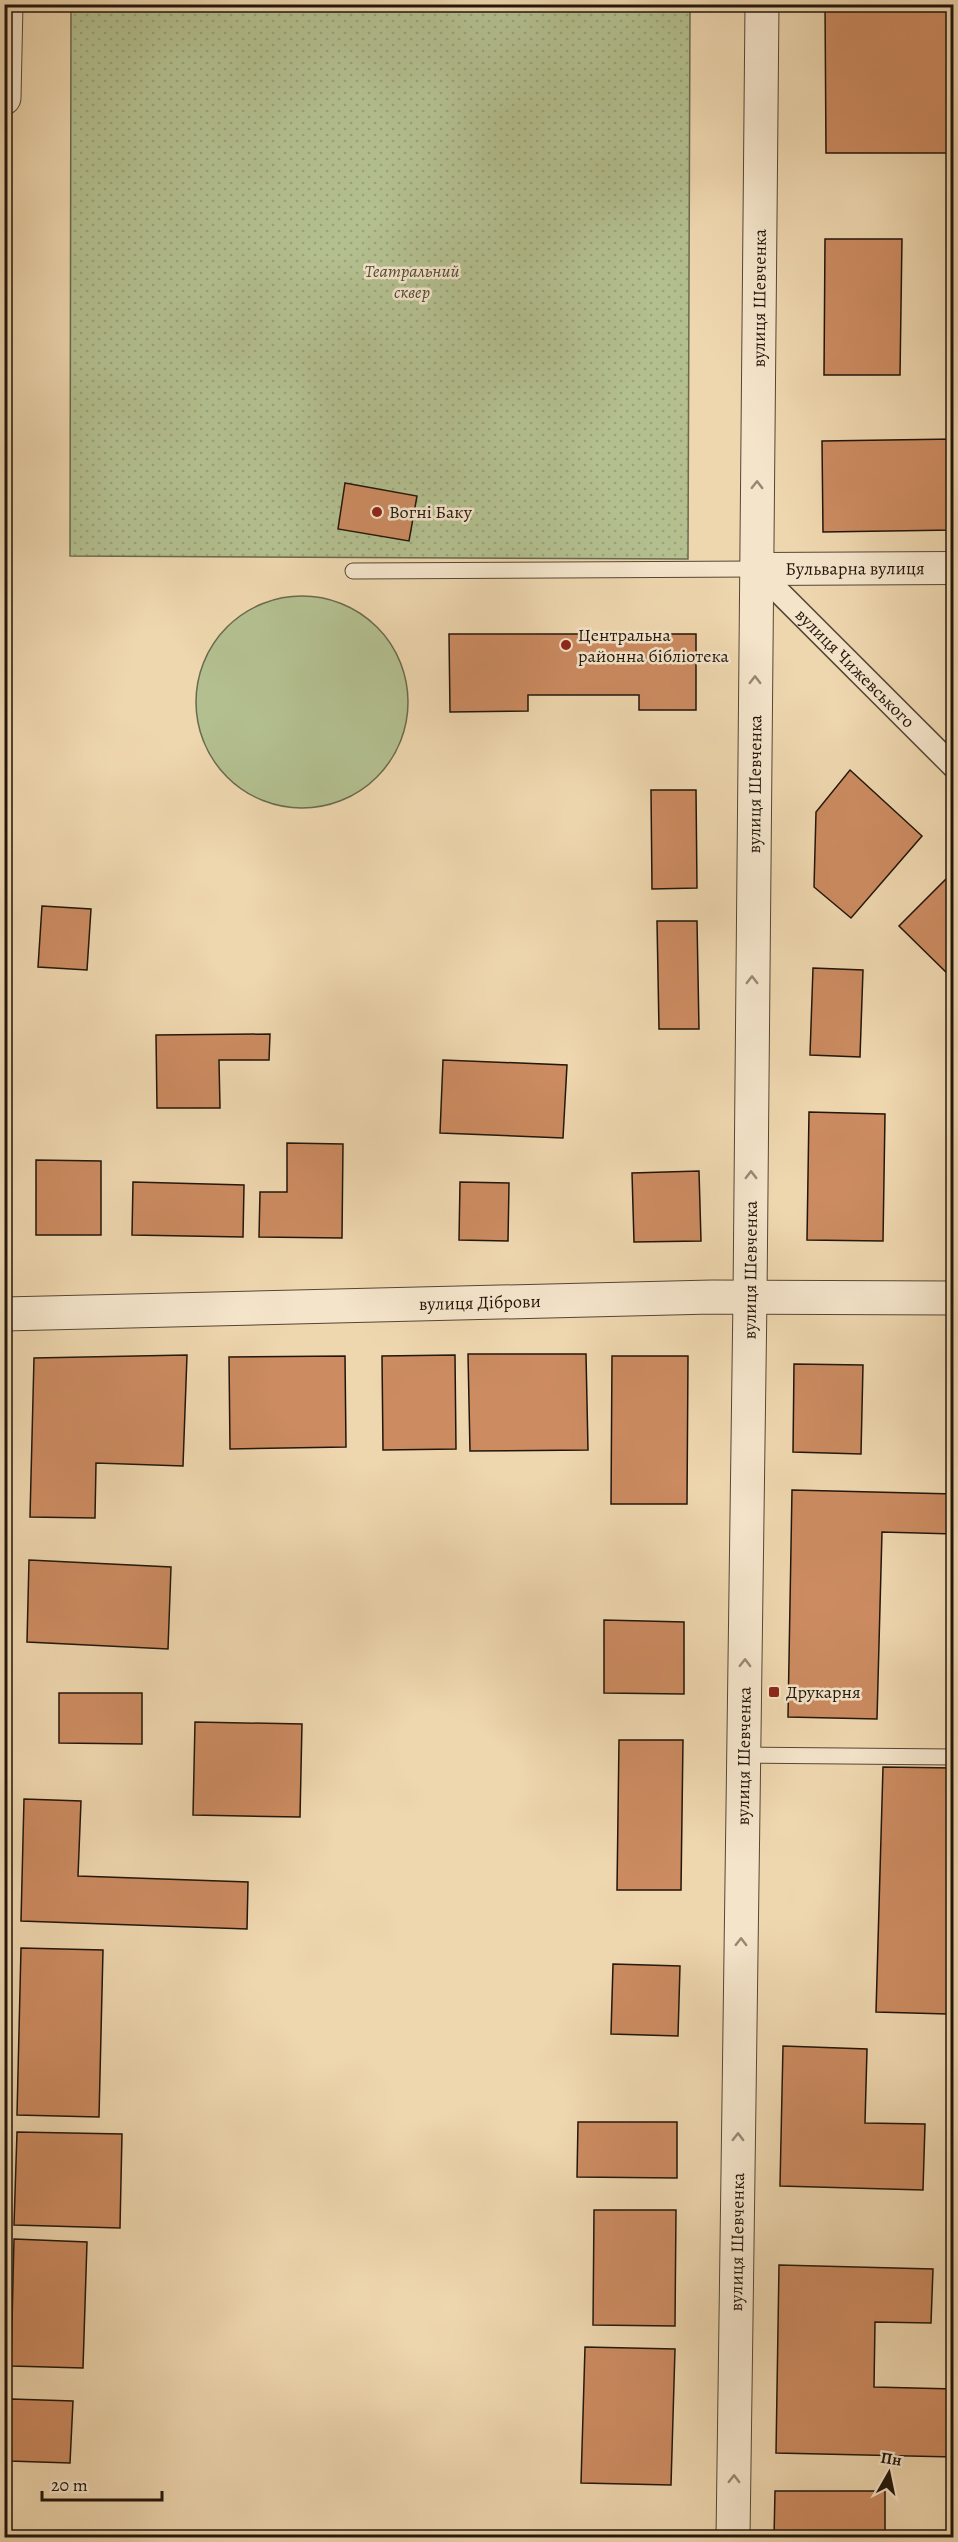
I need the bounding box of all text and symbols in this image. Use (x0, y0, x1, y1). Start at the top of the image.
street label: вулиця Шевченка (747, 228, 772, 368)
park label: Театральний сквер (365, 259, 459, 304)
one-way arrow (751, 481, 763, 490)
place label: Вогні Баку (389, 500, 473, 524)
marker: Вогні Баку (370, 505, 384, 519)
street label: Бульварна вулиця (785, 556, 925, 581)
street label: вулиця Чижевського (790, 603, 920, 733)
place label: Центральна районна бібліотека (578, 623, 730, 668)
marker: Центральна районна бібліотека (559, 638, 573, 652)
one-way arrow (749, 676, 761, 685)
street label: вулиця Шевченка (742, 714, 767, 854)
one-way arrow (746, 976, 758, 985)
one-way arrow (745, 1171, 757, 1180)
street label: вулиця Шевченка (737, 1200, 763, 1340)
street label: вулиця Діброви (418, 1289, 541, 1316)
one-way arrow (739, 1659, 751, 1668)
place label: Друкарня (786, 1680, 861, 1704)
marker: Друкарня (767, 1685, 781, 1699)
street label: вулиця Шевченка (731, 1686, 757, 1826)
one-way arrow (735, 1938, 747, 1947)
one-way arrow (732, 2133, 744, 2142)
street label: вулиця Шевченка (724, 2172, 750, 2312)
north arrow (859, 2443, 919, 2503)
text: Пн (879, 2447, 903, 2472)
scale bar (42, 2464, 162, 2502)
text: 20 m (51, 2473, 88, 2497)
one-way arrow (728, 2475, 740, 2484)

